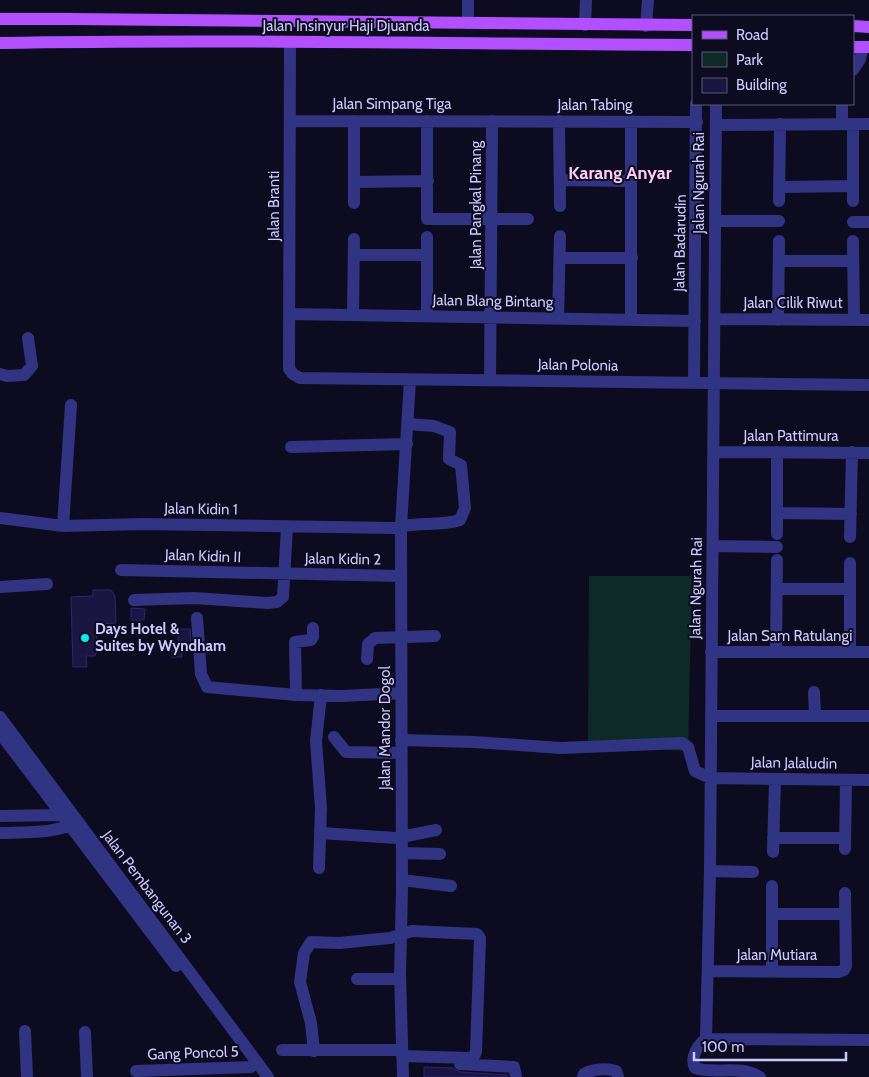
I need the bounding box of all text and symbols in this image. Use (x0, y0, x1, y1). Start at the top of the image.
legend (692, 15, 854, 105)
street label: Jalan Insinyur Haji Djuanda (262, 17, 430, 35)
text: Road (736, 26, 769, 44)
text: Park (736, 51, 763, 69)
text: Building (736, 76, 787, 94)
street label: Jalan Simpang Tiga (332, 95, 452, 113)
street label: Jalan Tabing (556, 96, 633, 114)
street label: Jalan Ngurah Rai (690, 132, 708, 235)
street label: Jalan Pangkal Pinang (467, 140, 485, 270)
district label: Karang Anyar (568, 162, 672, 184)
street label: Jalan Branti (265, 171, 283, 242)
street label: Jalan Badarudin (670, 194, 690, 293)
street label: Jalan Blang Bintang (432, 291, 554, 311)
street label: Jalan Cilik Riwut (743, 294, 842, 312)
street label: Jalan Polonia (537, 355, 619, 375)
street label: Jalan Pattimura (743, 427, 839, 445)
street label: Jalan Kidin 1 (163, 499, 238, 519)
street label: Jalan Ngurah Rai (686, 537, 706, 640)
street label: Jalan Kidin II (164, 546, 241, 566)
street label: Jalan Kidin 2 (304, 549, 382, 569)
place label: Days Hotel & Suites by Wyndham (95, 620, 226, 655)
street label: Jalan Sam Ratulangi (727, 627, 852, 645)
marker: Days Hotel & Suites by Wyndham (79, 632, 91, 644)
street label: Jalan Mandor Dogol (376, 666, 394, 791)
street label: Jalan Jalaludin (750, 753, 837, 773)
street label: Jalan Pembangunan 3 (98, 826, 196, 947)
street label: Jalan Mutiara (736, 946, 818, 964)
scale bar (694, 1030, 846, 1062)
text: 100 m (702, 1038, 744, 1056)
street label: Gang Poncol 5 (147, 1042, 239, 1064)

